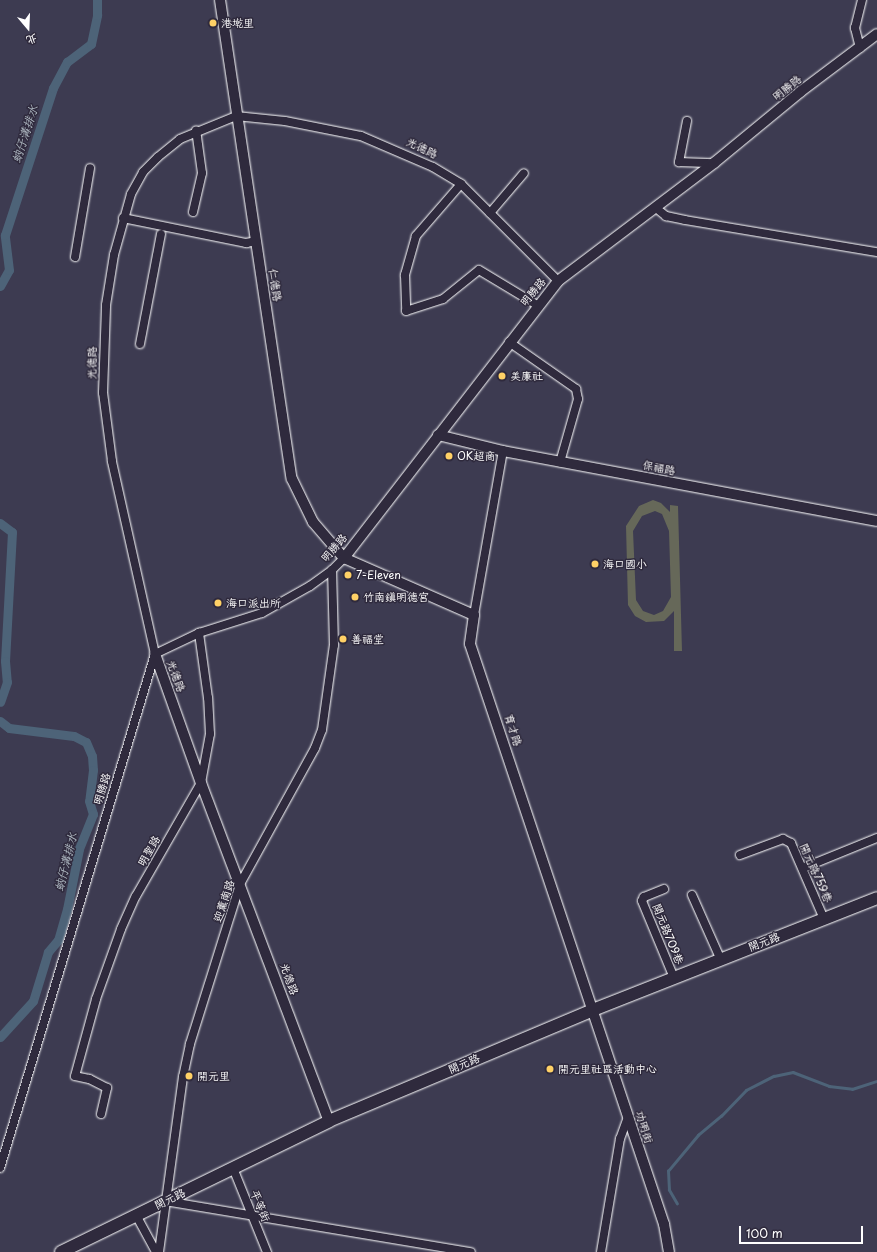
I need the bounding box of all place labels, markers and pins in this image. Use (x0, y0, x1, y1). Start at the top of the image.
place label: 港墘里 (221, 16, 254, 30)
marker: 港墘里 (208, 18, 218, 28)
place label: 美廉社 (510, 369, 543, 383)
marker: 美廉社 (497, 371, 507, 381)
place label: OK超商 (457, 449, 495, 463)
marker: OK超商 (444, 451, 454, 461)
place label: 海口國小 (603, 557, 647, 571)
marker: 海口國小 (590, 559, 600, 569)
place label: 7-Eleven (356, 568, 401, 582)
marker: 7-Eleven (343, 570, 353, 580)
place label: 竹南鎮明德宮 (363, 590, 429, 604)
marker: 竹南鎮明德宮 (350, 592, 360, 602)
place label: 海口派出所 (226, 596, 281, 610)
marker: 海口派出所 (213, 598, 223, 608)
place label: 善福堂 (351, 632, 384, 646)
marker: 善福堂 (338, 634, 348, 644)
place label: 開元里社區活動中心 (558, 1062, 657, 1076)
marker: 開元里社區活動中心 (545, 1064, 555, 1074)
place label: 開元里 (197, 1069, 230, 1083)
marker: 開元里 (184, 1071, 194, 1081)

